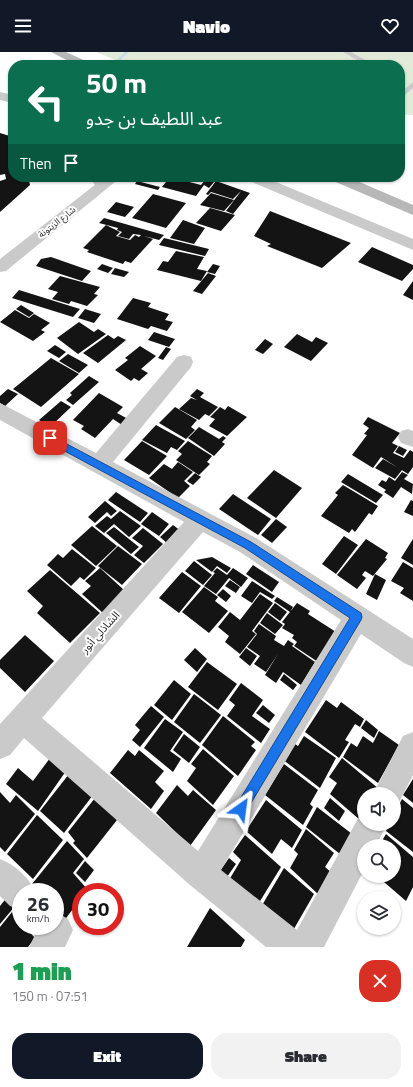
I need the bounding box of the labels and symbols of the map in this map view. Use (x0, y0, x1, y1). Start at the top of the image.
street label: شارع الزيتونة (35, 203, 79, 241)
pin (33, 421, 67, 455)
street label: الشاذلي أنور (76, 608, 124, 658)
position arrow (220, 788, 262, 830)
speed limit sign: 30 (72, 883, 124, 935)

